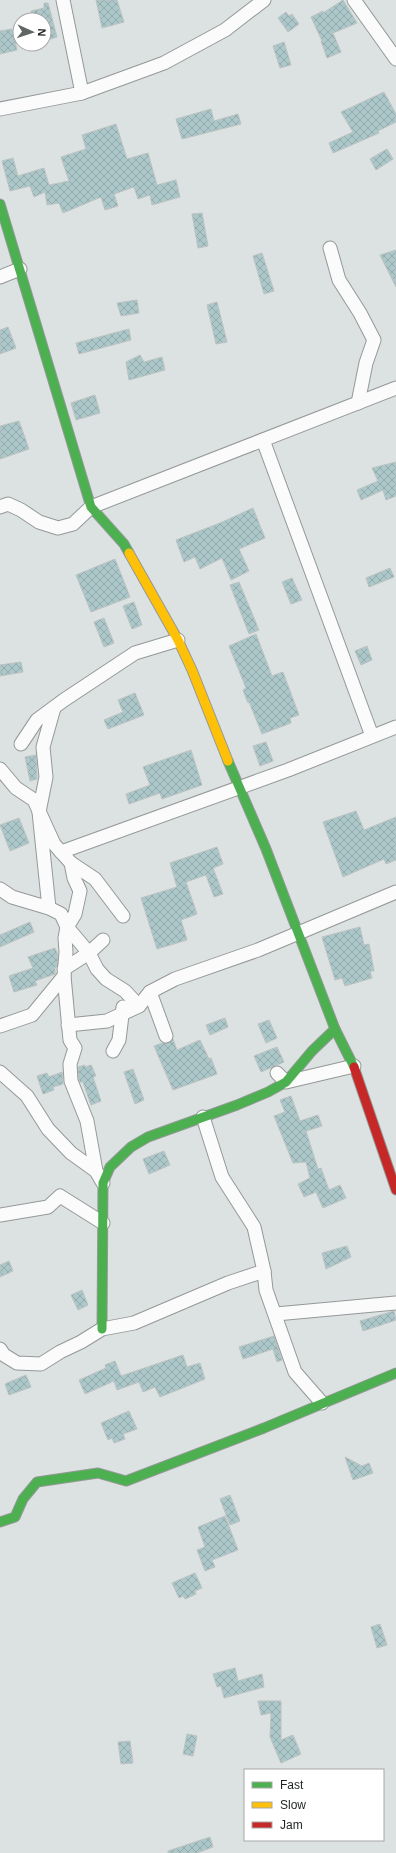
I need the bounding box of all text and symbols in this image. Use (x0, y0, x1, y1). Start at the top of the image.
north arrow (12, 12, 52, 52)
text: N (36, 28, 48, 37)
legend (244, 1769, 384, 1841)
text: Fast (280, 1778, 304, 1792)
text: Slow (280, 1798, 306, 1812)
text: Jam (280, 1818, 303, 1832)

